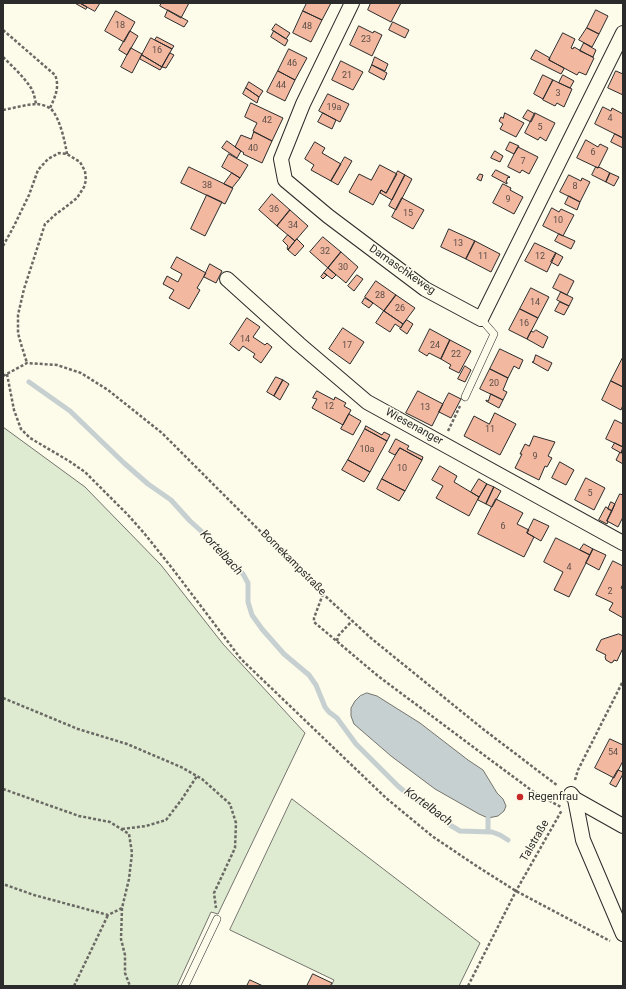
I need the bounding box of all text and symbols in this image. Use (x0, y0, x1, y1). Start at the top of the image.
house number: 18 (115, 21, 125, 31)
house number: 48 (302, 22, 312, 32)
house number: 23 (361, 35, 371, 45)
house number: 16 (152, 46, 162, 56)
house number: 46 (287, 59, 297, 69)
house number: 21 (342, 71, 352, 81)
house number: 44 (276, 81, 286, 91)
house number: 3 (555, 89, 561, 99)
house number: 19a (326, 103, 342, 113)
house number: 4 (607, 114, 613, 124)
house number: 42 (262, 116, 272, 126)
house number: 5 (537, 123, 543, 133)
house number: 40 (248, 144, 258, 154)
house number: 6 (590, 148, 596, 158)
house number: 7 (520, 157, 526, 167)
house number: 38 (202, 181, 212, 191)
house number: 8 (572, 182, 578, 192)
house number: 9 (505, 195, 511, 205)
house number: 36 (269, 205, 279, 215)
house number: 15 (403, 209, 413, 219)
house number: 10 (553, 216, 563, 226)
house number: 34 (288, 221, 298, 231)
house number: 13 (453, 239, 463, 249)
street label: Damaschkeweg (366, 242, 438, 298)
house number: 32 (320, 247, 330, 257)
house number: 11 (478, 252, 488, 262)
house number: 12 (535, 252, 545, 262)
house number: 30 (338, 263, 348, 273)
house number: 28 (375, 291, 385, 301)
house number: 14 (530, 298, 540, 308)
house number: 26 (395, 304, 405, 314)
house number: 16 (519, 319, 529, 329)
house number: 14 (240, 335, 250, 345)
house number: 17 (342, 341, 352, 351)
house number: 24 (430, 341, 440, 351)
house number: 22 (451, 350, 461, 360)
house number: 20 (489, 379, 499, 389)
house number: 12 (324, 402, 334, 412)
house number: 13 (420, 403, 430, 413)
street label: Wiesenanger (383, 406, 445, 448)
house number: 11 (485, 425, 495, 435)
house number: 10a (359, 445, 375, 455)
house number: 9 (532, 452, 538, 462)
house number: 10 (397, 464, 407, 474)
house number: 5 (587, 489, 593, 499)
house number: 6 (500, 522, 506, 532)
street label: Bornekampstraße (257, 527, 329, 599)
water label: Kortelbach (197, 528, 245, 578)
house number: 4 (566, 563, 572, 573)
house number: 2 (607, 587, 613, 597)
house number: 54 (608, 748, 618, 758)
water label: Kortelbach (401, 785, 455, 829)
place label: Regenfrau (528, 790, 578, 804)
marker: Regenfrau (515, 792, 525, 802)
street label: Talstraße (518, 818, 552, 864)

